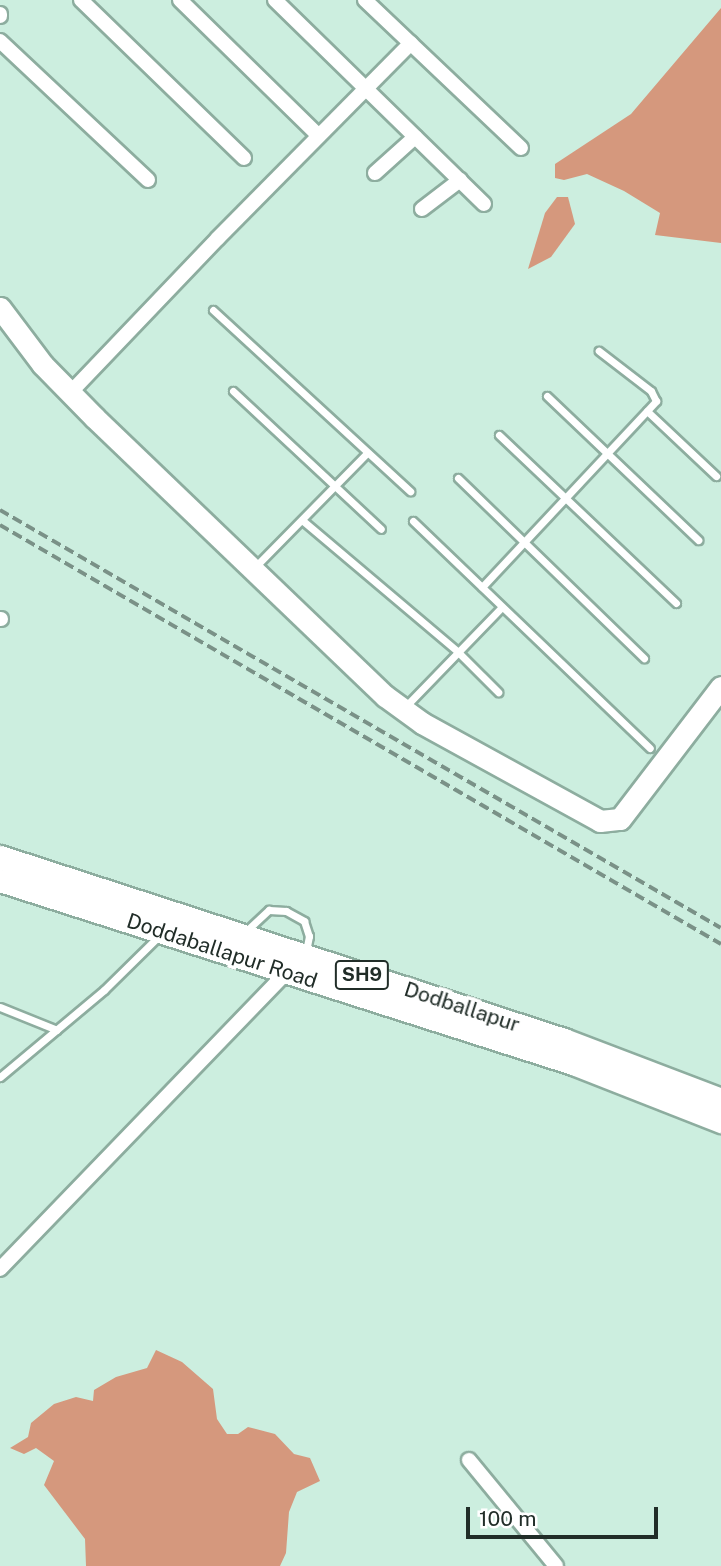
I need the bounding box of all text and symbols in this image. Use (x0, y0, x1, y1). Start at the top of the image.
street label: Doddaballapur Road (124, 908, 320, 994)
road number: SH9 (334, 959, 390, 990)
street label: Dodballapur (401, 976, 523, 1038)
scale bar (469, 1492, 662, 1536)
text: 100 m (479, 1506, 536, 1531)

